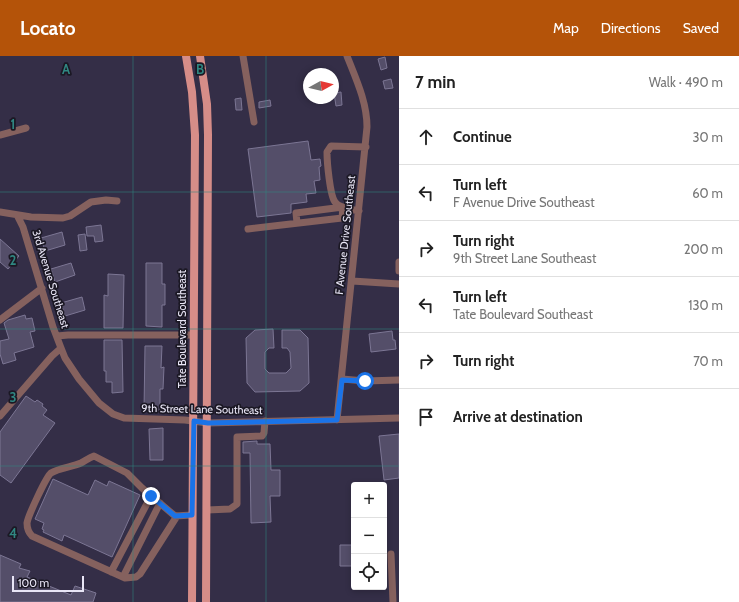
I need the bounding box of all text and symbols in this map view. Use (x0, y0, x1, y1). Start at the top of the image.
text: Locato (20, 17, 76, 40)
text: Map (553, 19, 579, 37)
text: Directions (601, 19, 661, 37)
text: Saved (683, 19, 719, 37)
text: A (62, 61, 71, 77)
text: B (196, 61, 204, 77)
north arrow (303, 68, 339, 104)
text: 7 min (415, 72, 456, 92)
text: Walk · 490 m (649, 74, 723, 90)
text: 1 (11, 116, 15, 132)
icon: ahead (415, 126, 437, 148)
text: Continue (453, 128, 512, 146)
text: 30 m (693, 129, 723, 145)
street label: F Avenue Drive Southeast (332, 174, 358, 295)
text: Turn left (453, 176, 507, 194)
icon: left (415, 182, 437, 204)
text: 60 m (692, 185, 723, 201)
text: F Avenue Drive Southeast (453, 194, 595, 210)
street label: 3rd Avenue Southeast (29, 228, 73, 330)
text: Turn right (453, 232, 514, 250)
icon: right (415, 238, 437, 260)
text: 200 m (684, 241, 723, 257)
text: 9th Street Lane Southeast (453, 250, 596, 266)
text: 2 (10, 252, 17, 268)
street label: Tate Boulevard Southeast (175, 270, 189, 388)
text: Turn left (453, 288, 507, 306)
icon: left (415, 294, 437, 316)
text: 130 m (688, 297, 723, 313)
text: Tate Boulevard Southeast (453, 306, 593, 322)
icon: right (415, 350, 437, 372)
text: Turn right (453, 352, 514, 370)
text: 70 m (693, 353, 723, 369)
route start (356, 372, 374, 390)
text: 3 (9, 389, 17, 405)
street label: 9th Street Lane Southeast (141, 401, 263, 417)
icon: arrive (415, 406, 437, 428)
text: Arrive at destination (453, 408, 583, 426)
map controls (351, 482, 387, 590)
button: + (351, 482, 387, 518)
route end (142, 487, 160, 505)
button: − (351, 518, 387, 554)
text: 4 (9, 525, 17, 541)
button: locate (351, 554, 387, 590)
scale bar (12, 574, 84, 593)
text: 100 m (18, 576, 49, 590)

